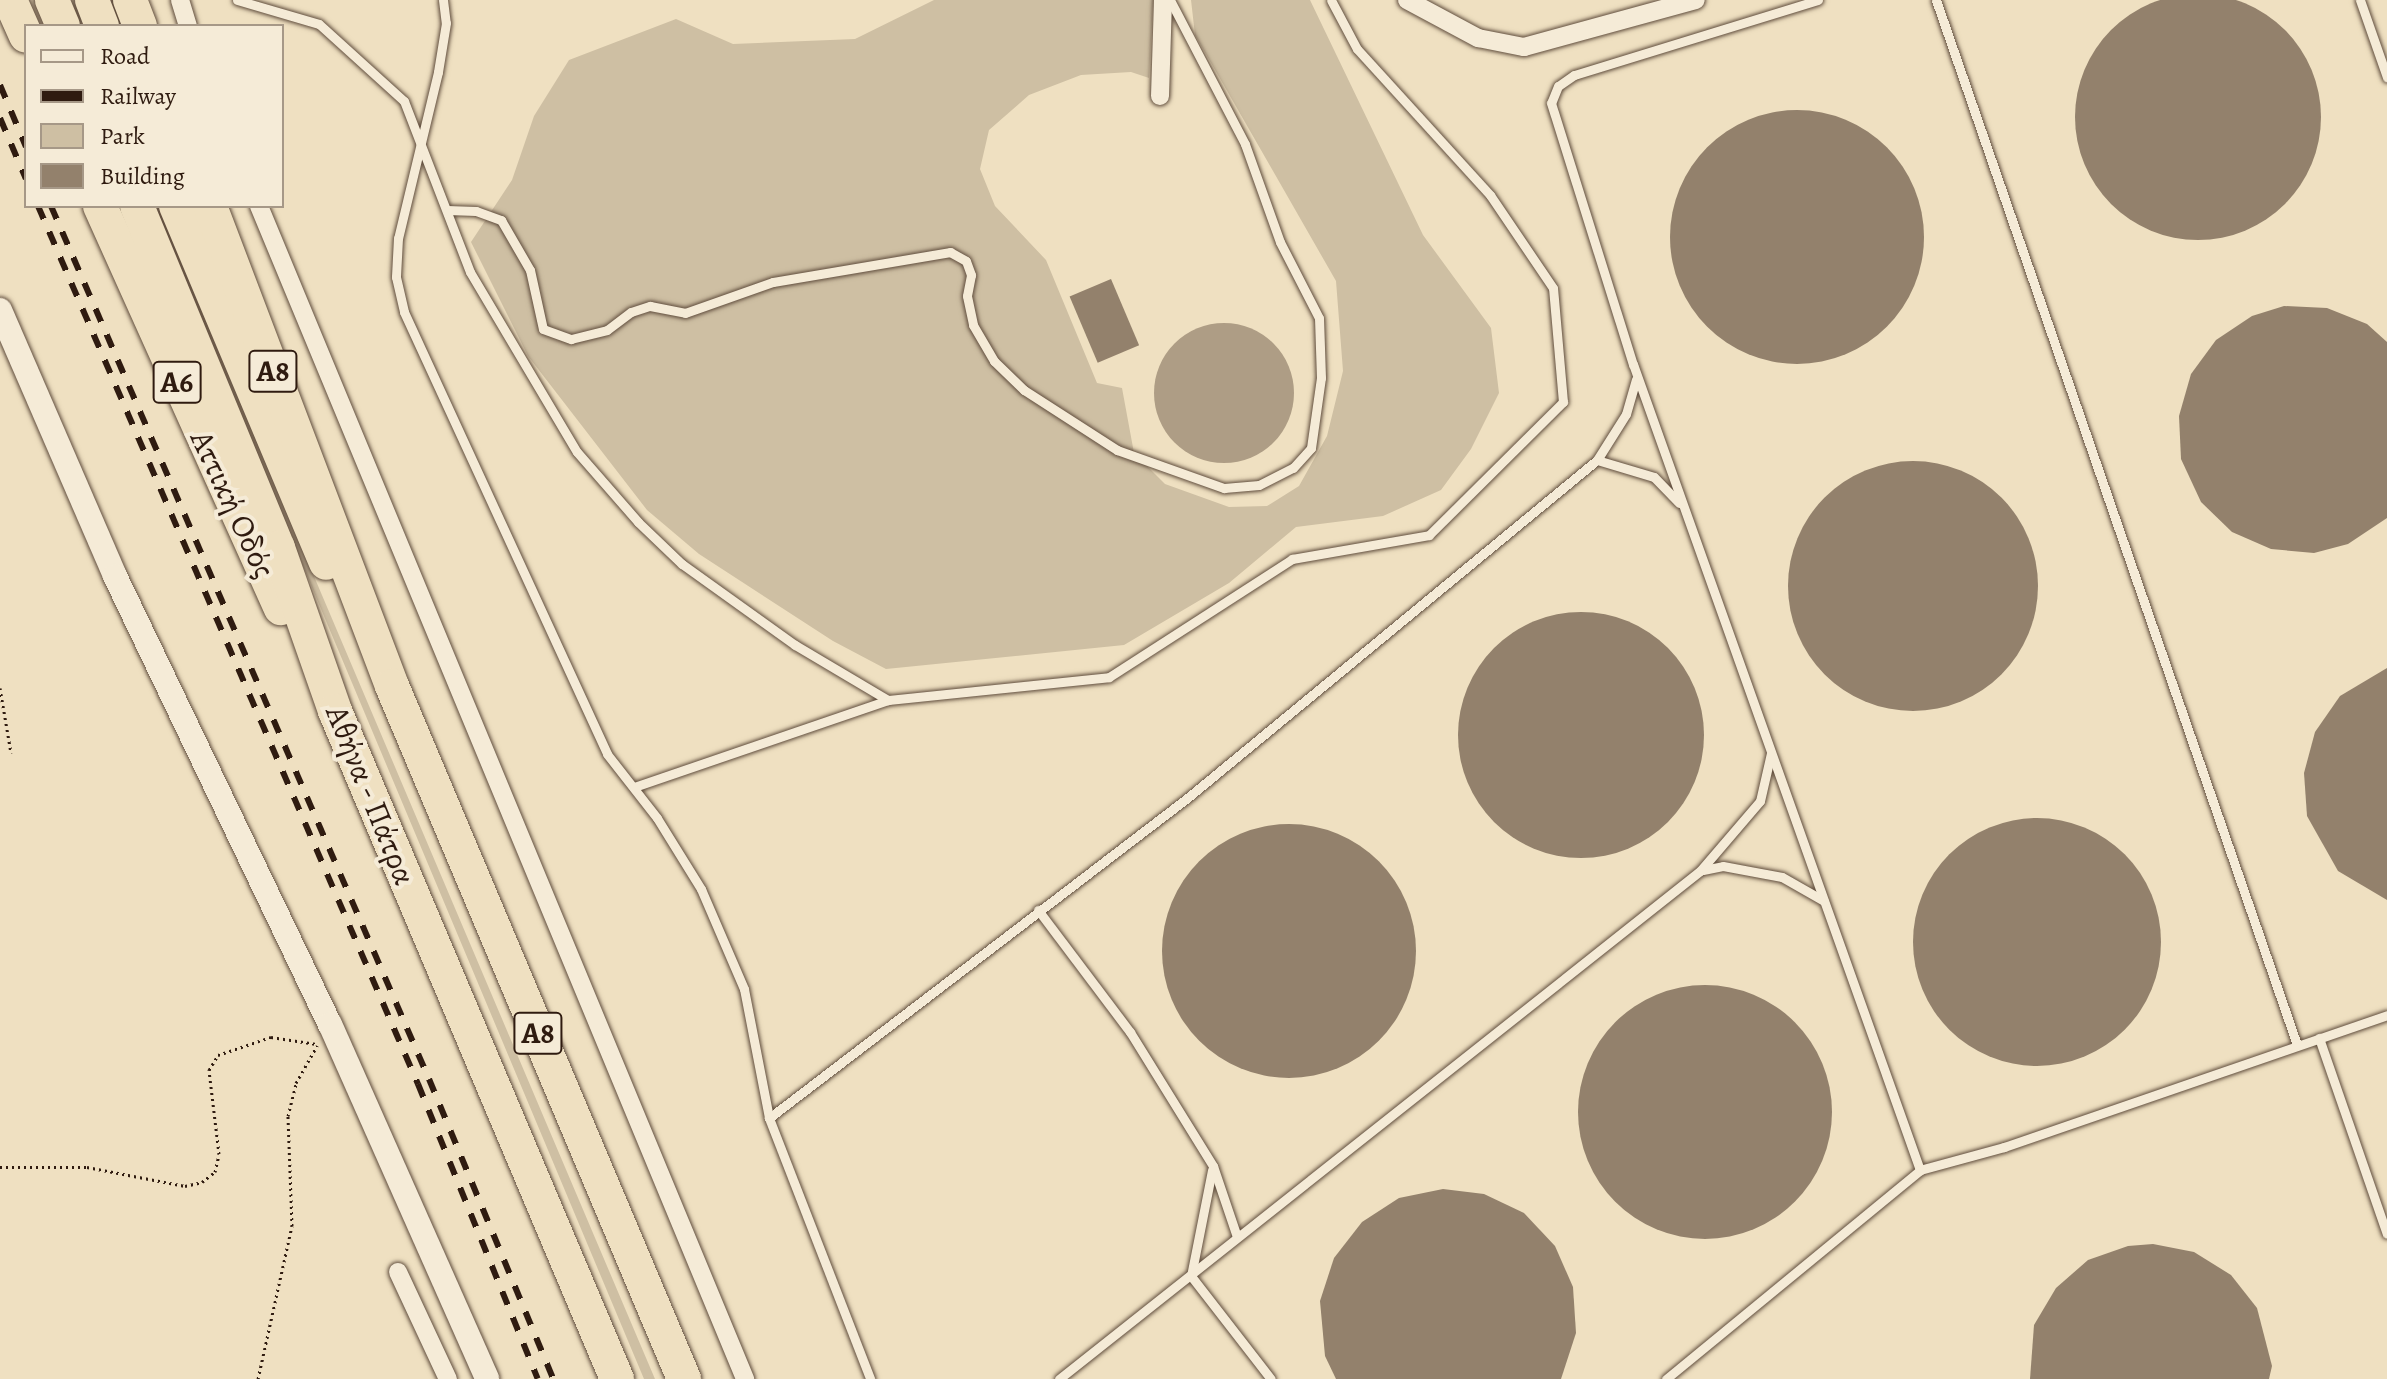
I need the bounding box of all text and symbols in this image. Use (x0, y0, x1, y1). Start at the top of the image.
legend (24, 24, 284, 208)
text: Road (100, 40, 150, 72)
text: Railway (100, 80, 176, 112)
text: Park (100, 120, 145, 152)
text: Building (100, 160, 185, 192)
road number: Α8 (247, 345, 299, 397)
road number: Α6 (151, 356, 203, 408)
street label: Αττική Οδός (182, 424, 284, 584)
street label: Αθήνα - Πάτρα (317, 699, 425, 891)
road number: Α8 (512, 1007, 564, 1059)

